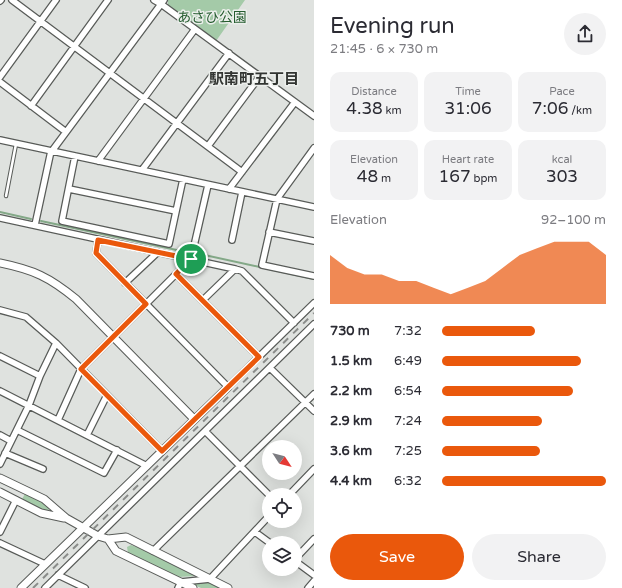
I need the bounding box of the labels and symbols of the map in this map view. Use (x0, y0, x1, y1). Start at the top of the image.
park label: あさひ公園 (177, 9, 247, 26)
district label: 駅南町五丁目 (209, 70, 299, 88)
pin (174, 242, 208, 276)
north arrow (262, 440, 302, 480)

